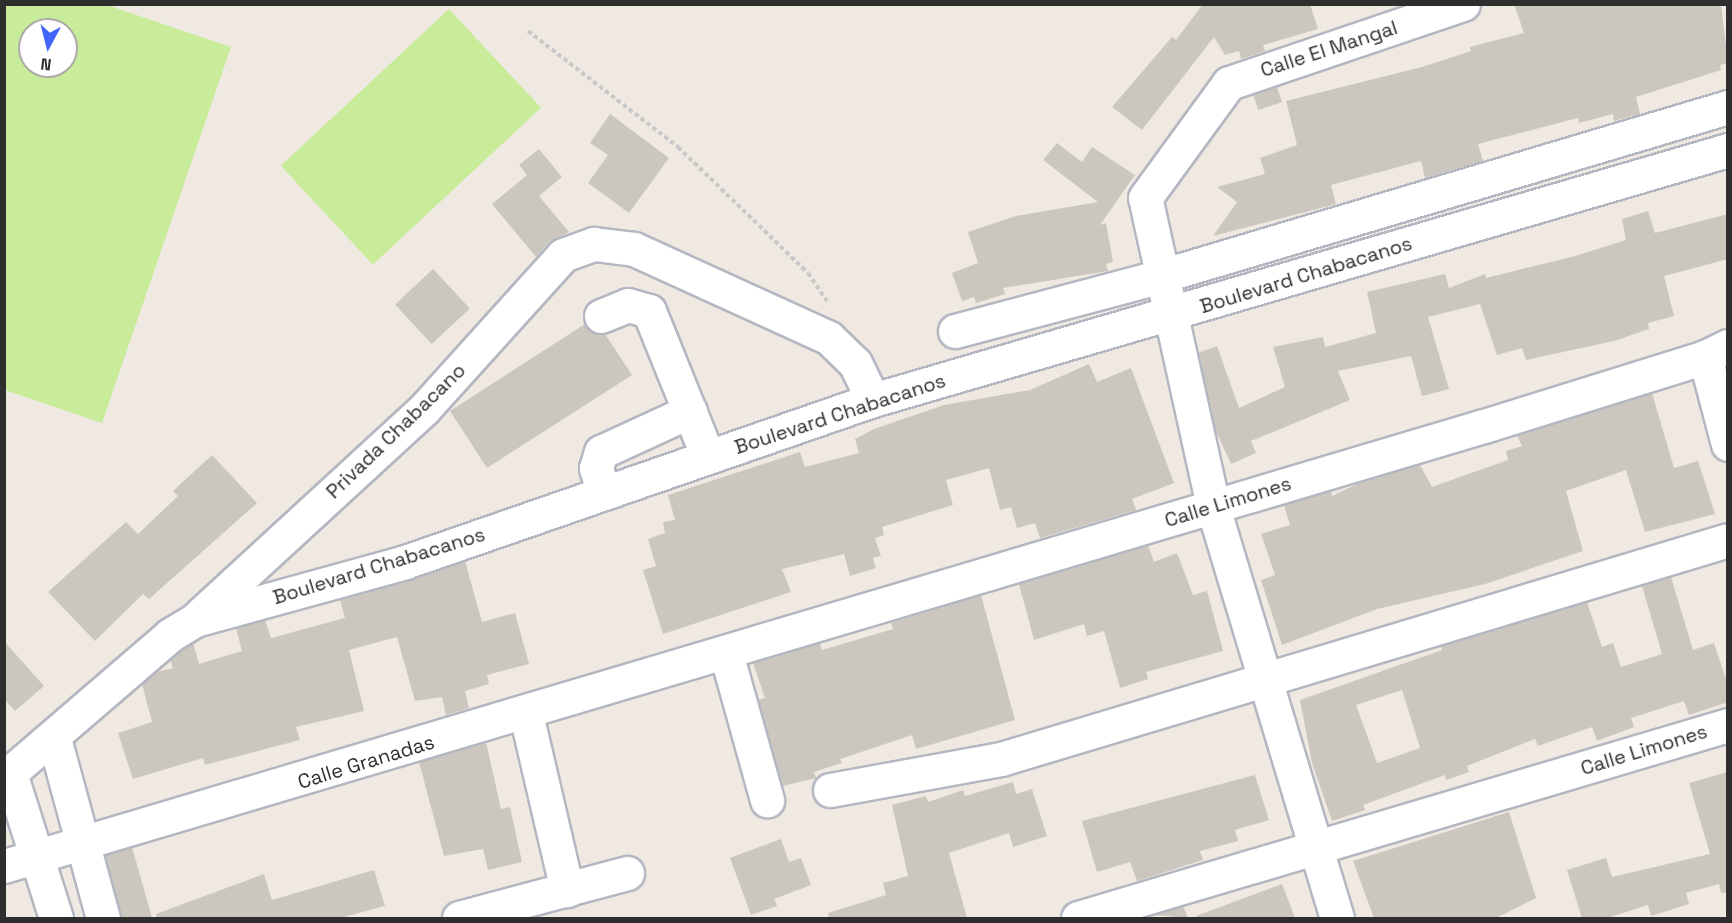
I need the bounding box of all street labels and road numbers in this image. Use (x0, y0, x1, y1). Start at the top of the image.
street label: Calle El Mangal (1257, 16, 1401, 82)
street label: Boulevard Chabacanos (1197, 231, 1415, 319)
street label: Privada Chabacano (321, 358, 471, 504)
street label: Boulevard Chabacanos (731, 368, 949, 460)
street label: Calle Limones (1162, 471, 1294, 533)
street label: Boulevard Chabacanos (270, 522, 488, 610)
street label: Calle Limones (1578, 719, 1710, 781)
street label: Calle Granadas (295, 730, 437, 794)

